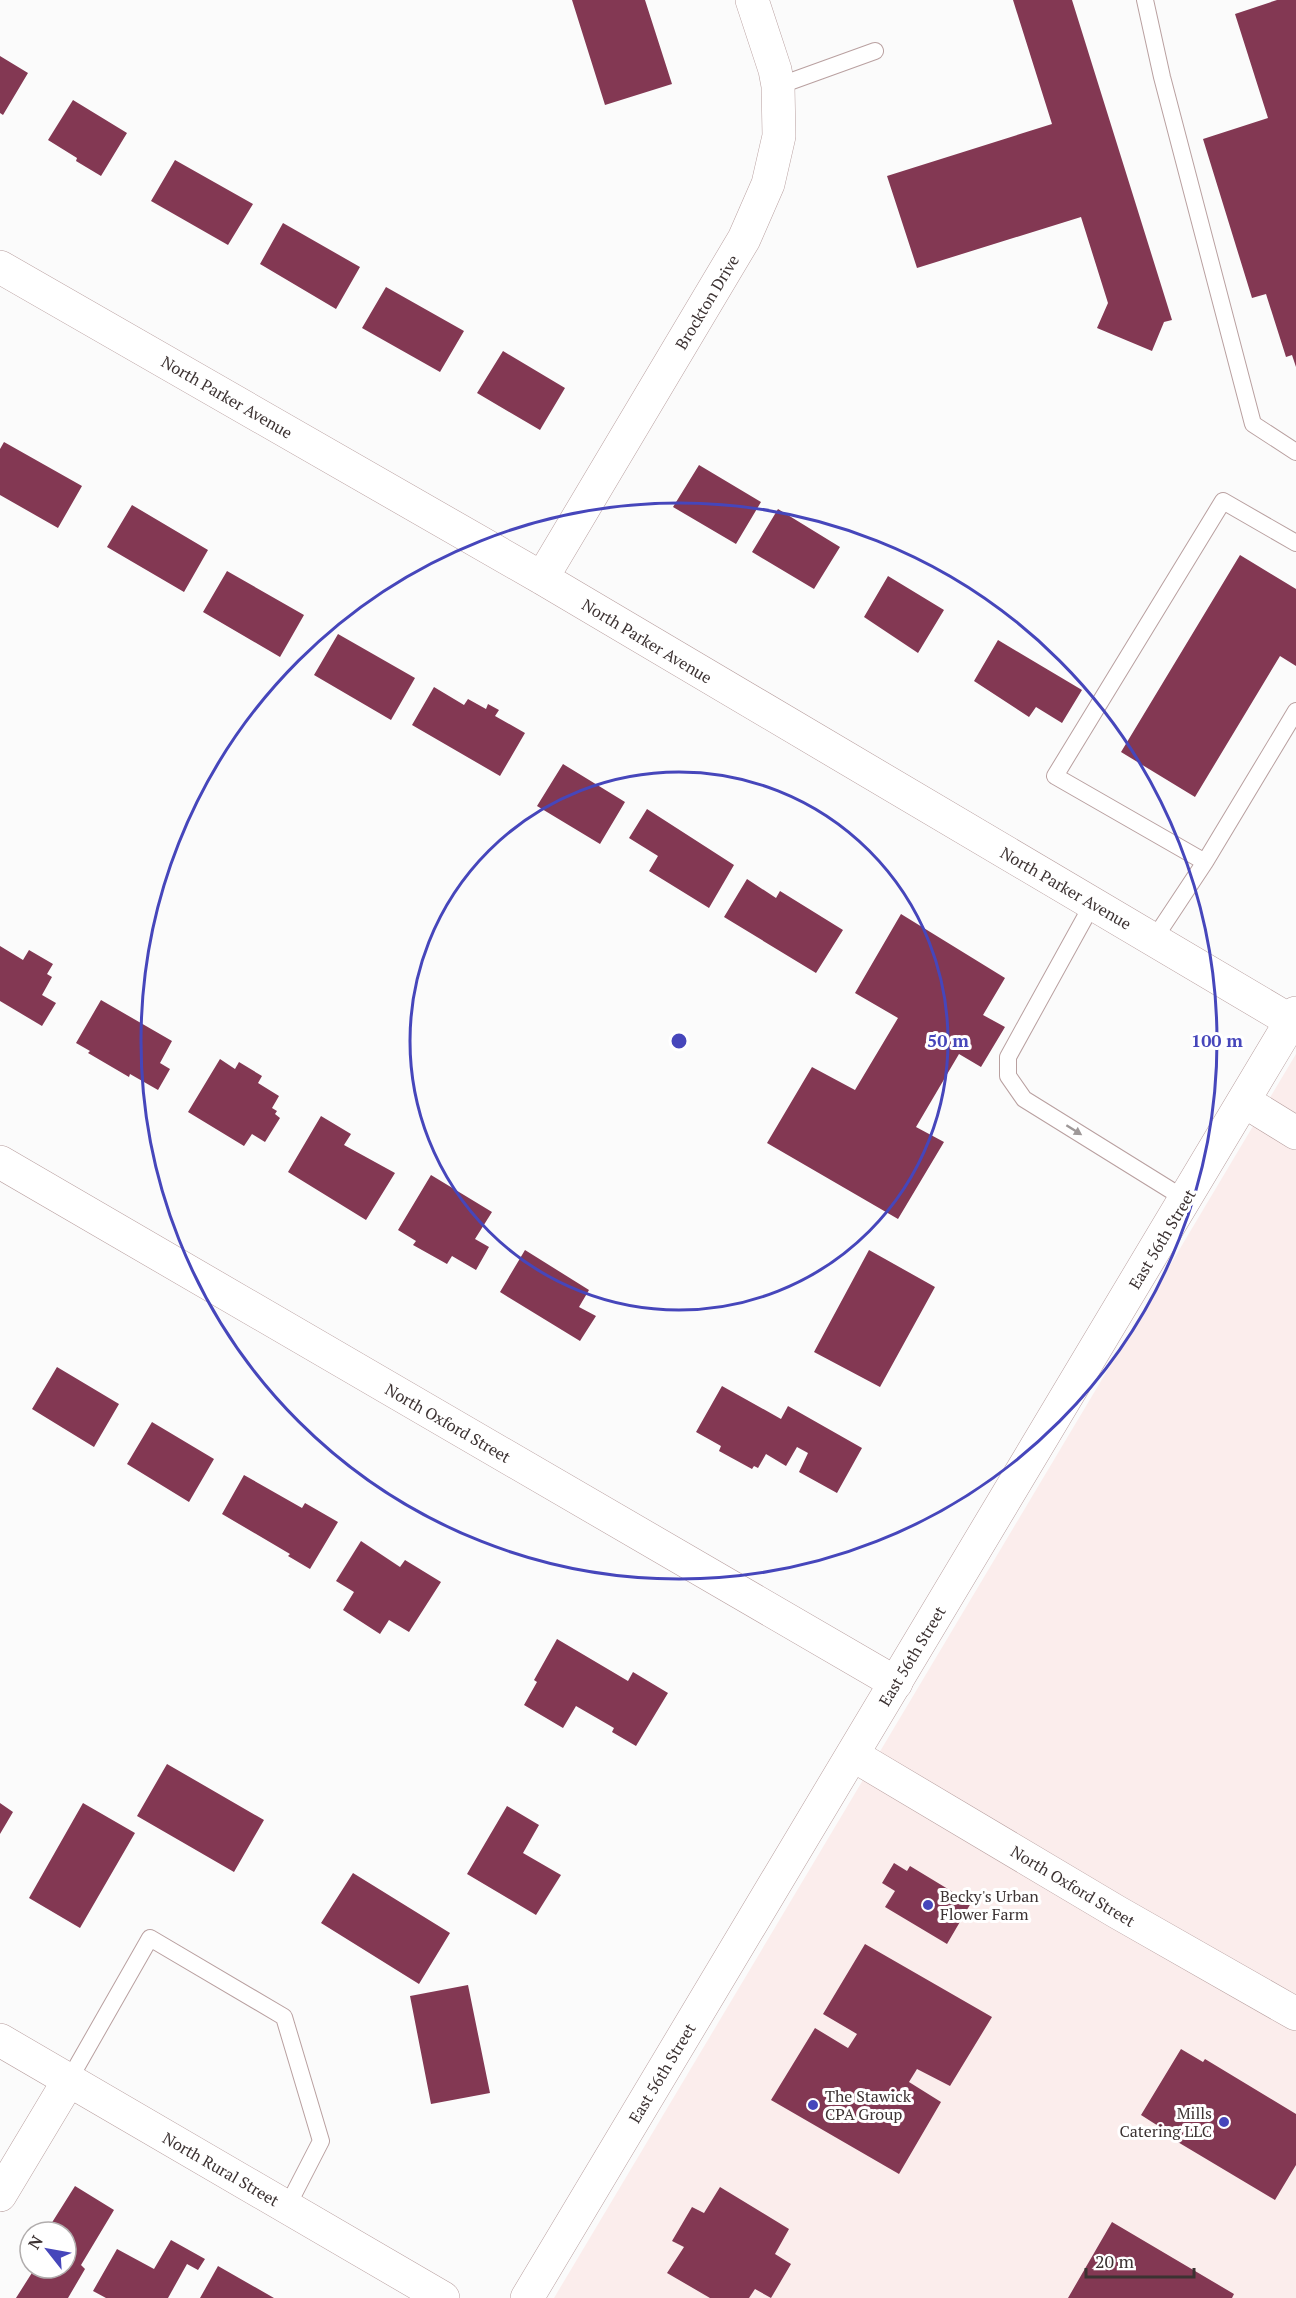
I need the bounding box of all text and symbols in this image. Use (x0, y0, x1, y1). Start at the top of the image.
street label: Brockton Drive (670, 251, 744, 353)
street label: North Parker Avenue (157, 351, 297, 443)
street label: North Parker Avenue (578, 593, 716, 689)
street label: North Parker Avenue (996, 842, 1136, 934)
text: 50 m (927, 1028, 969, 1052)
text: 100 m (1191, 1028, 1243, 1052)
centre of rings (669, 1031, 689, 1051)
one-way arrow (1066, 1124, 1082, 1135)
street label: East 56th Street (1123, 1185, 1201, 1293)
street label: North Oxford Street (381, 1378, 515, 1468)
street label: East 56th Street (873, 1602, 951, 1710)
street label: North Oxford Street (1007, 1840, 1139, 1932)
place label: Becky's Urban Flower Farm (940, 1885, 1039, 1925)
marker: Becky's Urban Flower Farm (921, 1898, 935, 1912)
street label: East 56th Street (623, 2019, 701, 2127)
place label: The Stawick CPA Group (825, 2085, 912, 2125)
marker: The Stawick CPA Group (806, 2098, 820, 2112)
place label: Mills Catering LLC (1119, 2102, 1212, 2142)
marker: Mills Catering LLC (1217, 2115, 1231, 2129)
street label: North Rural Street (159, 2127, 283, 2211)
north arrow (18, 2220, 78, 2280)
text: N (23, 2231, 48, 2253)
scale bar (1086, 2241, 1194, 2279)
text: 20 m (1095, 2249, 1135, 2273)

